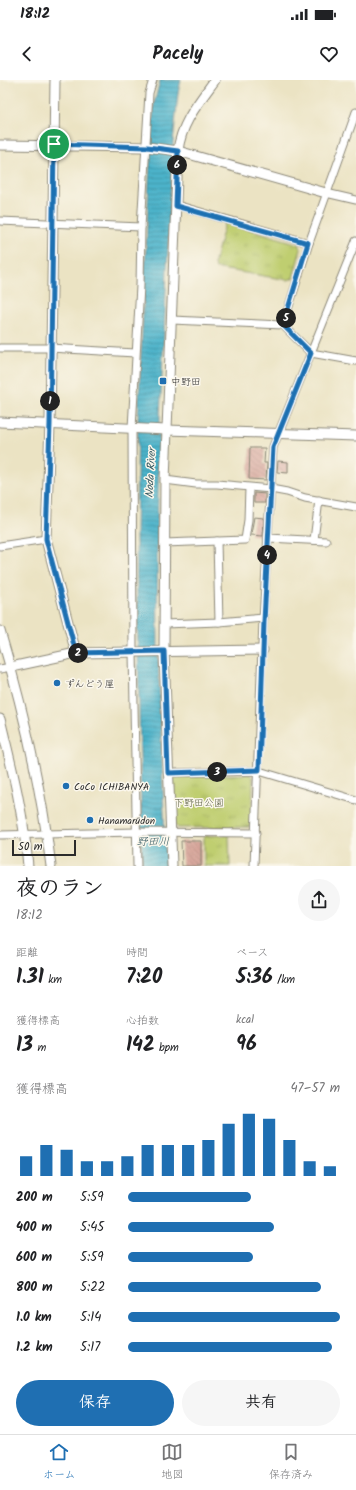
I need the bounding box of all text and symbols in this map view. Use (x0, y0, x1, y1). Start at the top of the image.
text: 18:12 (20, 2, 50, 26)
text: Pacely (153, 40, 203, 69)
icon: back (16, 43, 38, 65)
icon: heart (318, 43, 340, 65)
pin (37, 127, 71, 161)
icon: arrive (43, 133, 65, 155)
pin: 6 (167, 155, 187, 175)
text: 6 (174, 156, 180, 174)
pin: 5 (276, 308, 296, 328)
text: 5 (283, 309, 289, 327)
place label: 中野田 (171, 374, 201, 390)
marker: 中野田 (158, 376, 168, 386)
pin: 1 (40, 391, 60, 411)
text: 1 (48, 392, 52, 410)
water label: Noda River (141, 445, 161, 498)
pin: 4 (257, 545, 277, 565)
text: 4 (264, 546, 270, 564)
pin: 2 (68, 643, 88, 663)
text: 2 (75, 644, 81, 662)
place label: ずんどう屋 (65, 676, 115, 692)
marker: ずんどう屋 (52, 678, 62, 688)
pin: 3 (207, 762, 227, 782)
text: 3 (214, 763, 220, 781)
place label: CoCo ICHIBANYA (74, 779, 149, 795)
marker: CoCo ICHIBANYA (61, 781, 71, 791)
park label: 下野田公園 (174, 795, 224, 811)
place label: Hanamarūdon (98, 813, 155, 829)
marker: Hanamarūdon (85, 815, 95, 825)
water label: 野田川 (137, 833, 170, 851)
scale bar (12, 838, 76, 857)
text: 50 m (18, 838, 43, 856)
text: 夜のラン (16, 872, 104, 907)
button: share (298, 879, 340, 921)
text: 18:12 (16, 905, 43, 926)
text: 距離 (16, 944, 38, 962)
text: 時間 (126, 944, 148, 962)
text: ペース (236, 944, 268, 962)
text: 1.31 (16, 962, 44, 994)
text: 7:20 (126, 962, 162, 994)
text: 5:36 (236, 962, 273, 994)
text: km (44, 971, 62, 989)
text: /km (273, 971, 295, 989)
text: kcal (236, 1011, 254, 1029)
text: 獲得標高 (16, 1012, 60, 1030)
text: 心拍数 (126, 1012, 159, 1030)
text: 96 (236, 1029, 257, 1061)
text: 13 (16, 1030, 33, 1062)
text: 142 (126, 1030, 155, 1062)
text: m (33, 1039, 46, 1057)
text: bpm (155, 1039, 179, 1057)
text: 47–57 m (290, 1078, 340, 1099)
text: 獲得標高 (16, 1079, 68, 1100)
text: 200 m (16, 1187, 53, 1208)
text: 5:59 (80, 1187, 104, 1208)
text: 400 m (16, 1217, 52, 1238)
text: 5:45 (80, 1217, 104, 1238)
text: 600 m (16, 1247, 52, 1268)
text: 5:59 (80, 1247, 104, 1268)
text: 800 m (16, 1277, 53, 1298)
text: 5:22 (80, 1277, 105, 1298)
text: 1.0 km (16, 1307, 52, 1328)
text: 5:14 (80, 1307, 101, 1328)
text: 1.2 km (16, 1337, 53, 1358)
text: 5:17 (80, 1337, 100, 1358)
button: 保存 (16, 1380, 174, 1426)
button: 共有 (182, 1380, 340, 1426)
tab: ホーム (43, 1441, 75, 1484)
tab: 地図 (161, 1441, 183, 1484)
tab: 保存済み (269, 1441, 313, 1484)

